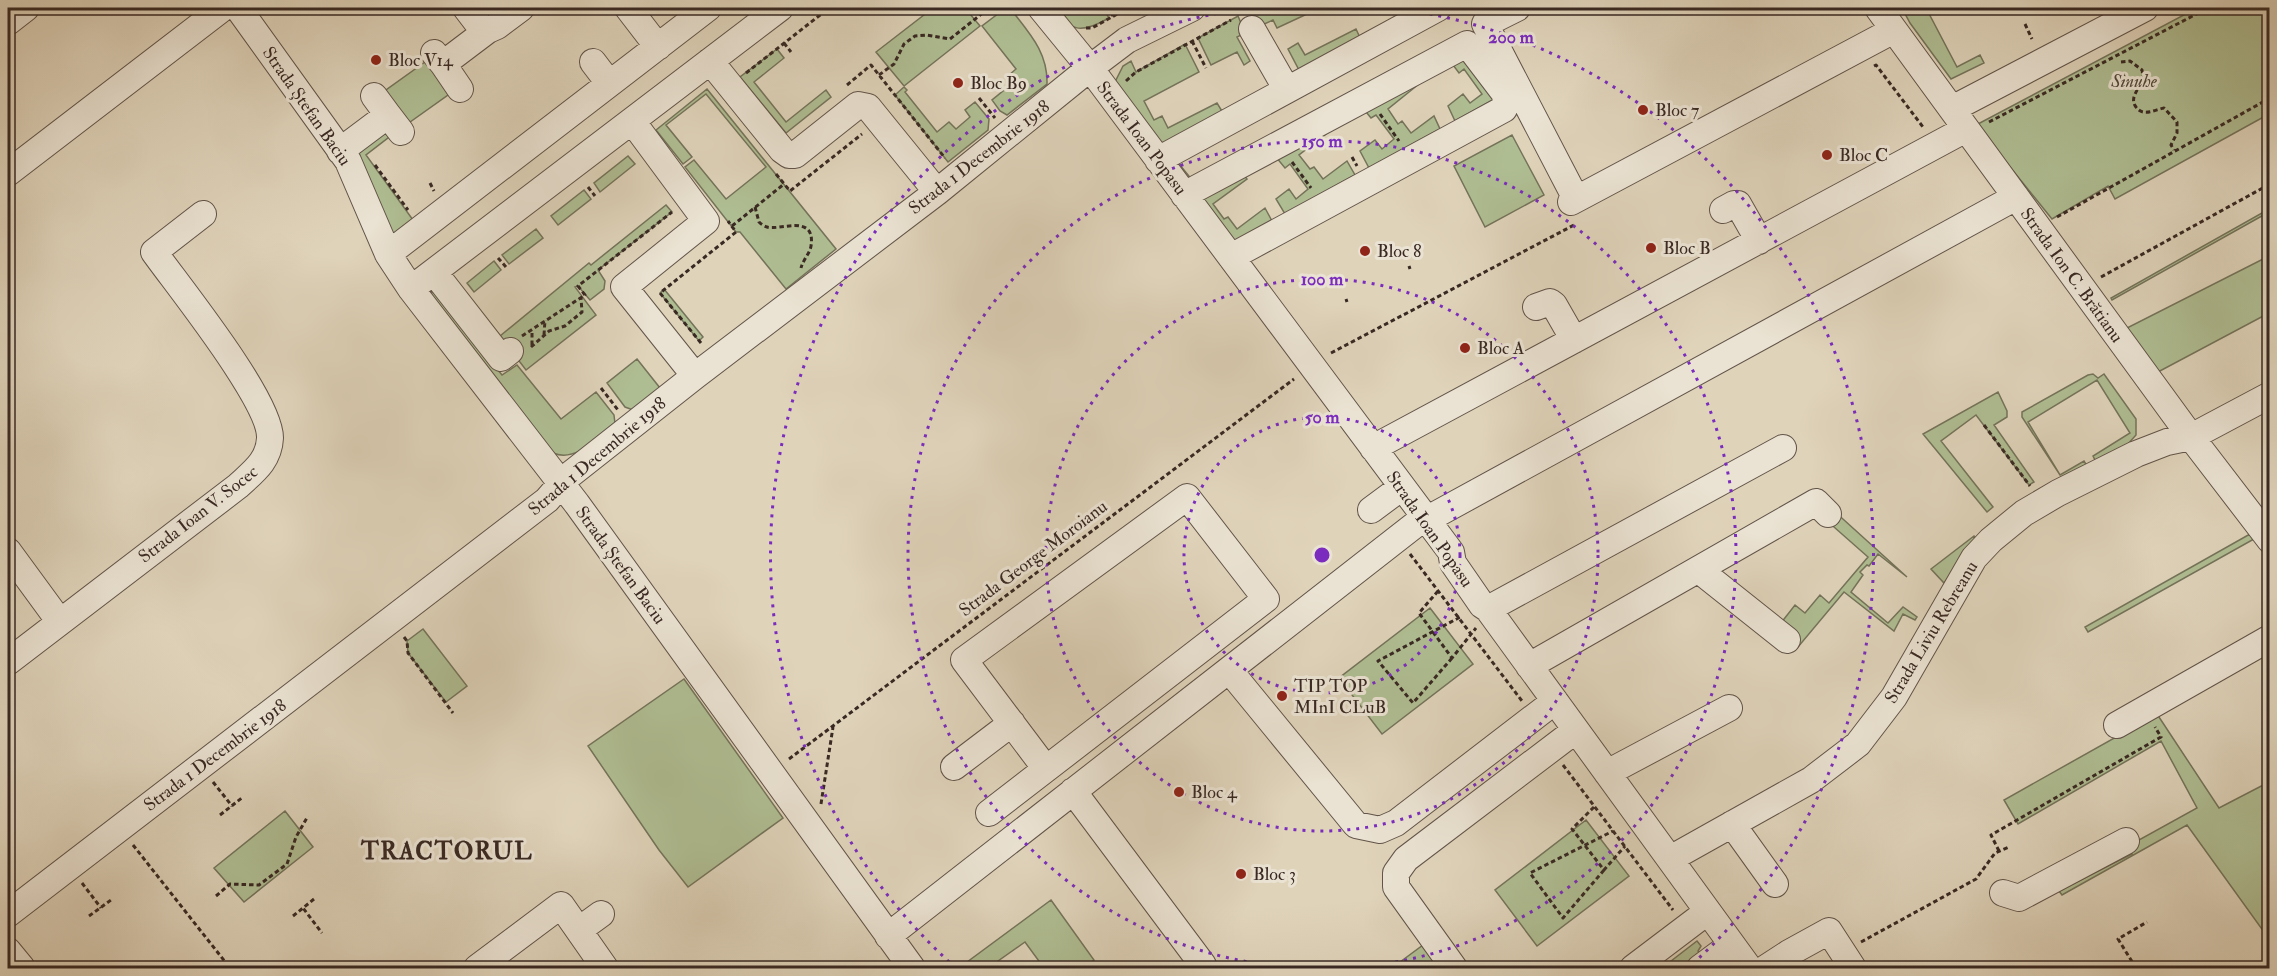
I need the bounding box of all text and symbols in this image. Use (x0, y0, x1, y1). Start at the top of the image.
text: 200 m (1488, 26, 1535, 49)
street label: Strada Ștefan Baciu (257, 42, 356, 170)
place label: Bloc V14 (388, 49, 454, 72)
marker: Bloc V14 (369, 53, 383, 67)
park label: Sinuhe (2110, 70, 2158, 93)
place label: Bloc B9 (970, 72, 1027, 95)
marker: Bloc B9 (951, 76, 965, 90)
street label: Strada Ioan Popasu (1091, 77, 1192, 200)
street label: Strada 1 Decembrie 1918 (904, 95, 1055, 220)
place label: Bloc 7 (1655, 99, 1699, 122)
marker: Bloc 7 (1636, 103, 1650, 117)
text: 150 m (1301, 130, 1344, 153)
place label: Bloc C (1839, 144, 1888, 167)
marker: Bloc C (1820, 148, 1834, 162)
street label: Strada Ion C. Brătianu (2015, 203, 2128, 347)
place label: Bloc B (1663, 237, 1711, 260)
place label: Bloc 8 (1377, 240, 1421, 263)
marker: Bloc B (1644, 241, 1658, 255)
marker: Bloc 8 (1358, 244, 1372, 258)
text: 100 m (1301, 268, 1344, 291)
place label: Bloc A (1477, 337, 1525, 360)
marker: Bloc A (1458, 341, 1472, 355)
street label: Strada 1 Decembrie 1918 (524, 392, 671, 521)
text: 50 m (1305, 406, 1340, 429)
street label: Strada Ioan V. Socec (134, 460, 263, 568)
street label: Strada Ioan Popasu (1381, 467, 1478, 592)
street label: Strada George Moroianu (955, 495, 1112, 622)
street label: Strada Ștefan Baciu (570, 502, 671, 629)
centre of rings (1312, 545, 1332, 565)
street label: Strada Liviu Rebreanu (1880, 557, 1983, 708)
place label: TIP TOP MInI CLuB (1294, 675, 1386, 719)
marker: TIP TOP MInI CLuB (1275, 689, 1289, 703)
street label: Strada 1 Decembrie 1918 (139, 694, 291, 817)
place label: Bloc 4 (1191, 781, 1238, 804)
marker: Bloc 4 (1172, 785, 1186, 799)
district label: TRACTORUL (360, 836, 533, 867)
place label: Bloc 3 (1253, 863, 1296, 886)
marker: Bloc 3 (1234, 867, 1248, 881)

